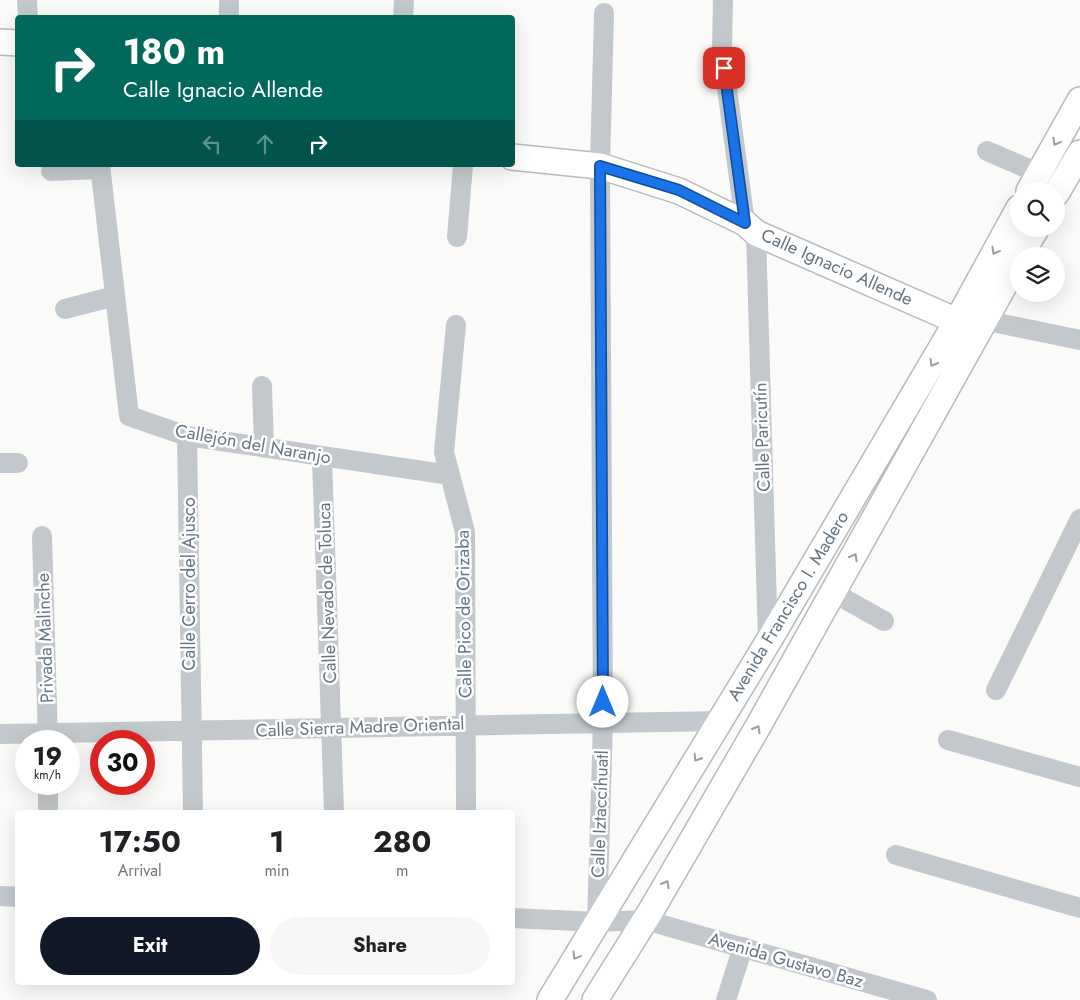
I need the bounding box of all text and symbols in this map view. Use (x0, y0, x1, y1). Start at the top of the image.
text: 180 m (123, 27, 225, 77)
icon: right (40, 35, 105, 100)
pin (703, 47, 745, 89)
icon: arrive (710, 54, 738, 82)
text: Calle Ignacio Allende (123, 73, 323, 105)
icon: left (198, 130, 226, 158)
icon: ahead (251, 130, 279, 158)
icon: right (304, 130, 332, 158)
one-way arrow (1052, 137, 1062, 146)
map controls (1010, 182, 1065, 302)
button: search (1010, 182, 1065, 237)
street label: Calle Ignacio Allende (757, 222, 917, 312)
one-way arrow (991, 246, 1001, 255)
button: layers (1010, 247, 1065, 302)
one-way arrow (929, 357, 939, 366)
street label: Calle Paricutín (747, 382, 777, 492)
street label: Callejón del Naranjo (173, 417, 333, 471)
street label: Calle Cerro del Ajusco (176, 497, 202, 671)
street label: Calle Nevado de Toluca (311, 502, 343, 684)
street label: Avenida Francisco I. Madero (721, 506, 855, 706)
street label: Calle Pico de Orizaba (450, 530, 478, 698)
one-way arrow (848, 553, 858, 562)
street label: Privada Malinche (30, 573, 60, 703)
position arrow (576, 675, 628, 727)
street label: Calle Sierra Madre Oriental (255, 710, 465, 744)
one-way arrow (751, 725, 761, 734)
speed limit sign: 30 (90, 730, 155, 795)
text: 19 (33, 738, 62, 774)
street label: Calle Iztaccíhuatl (585, 750, 615, 878)
one-way arrow (694, 752, 704, 761)
text: km/h (34, 766, 61, 784)
text: 17:50 (99, 820, 181, 863)
text: 1 (269, 820, 285, 863)
text: 280 (373, 820, 431, 863)
text: Arrival (118, 859, 162, 882)
text: min (264, 859, 289, 882)
text: m (396, 859, 408, 882)
one-way arrow (660, 881, 670, 890)
button: Exit (40, 917, 260, 975)
button: Share (270, 917, 490, 975)
street label: Avenida Gustavo Baz (706, 925, 867, 995)
one-way arrow (573, 951, 583, 960)

